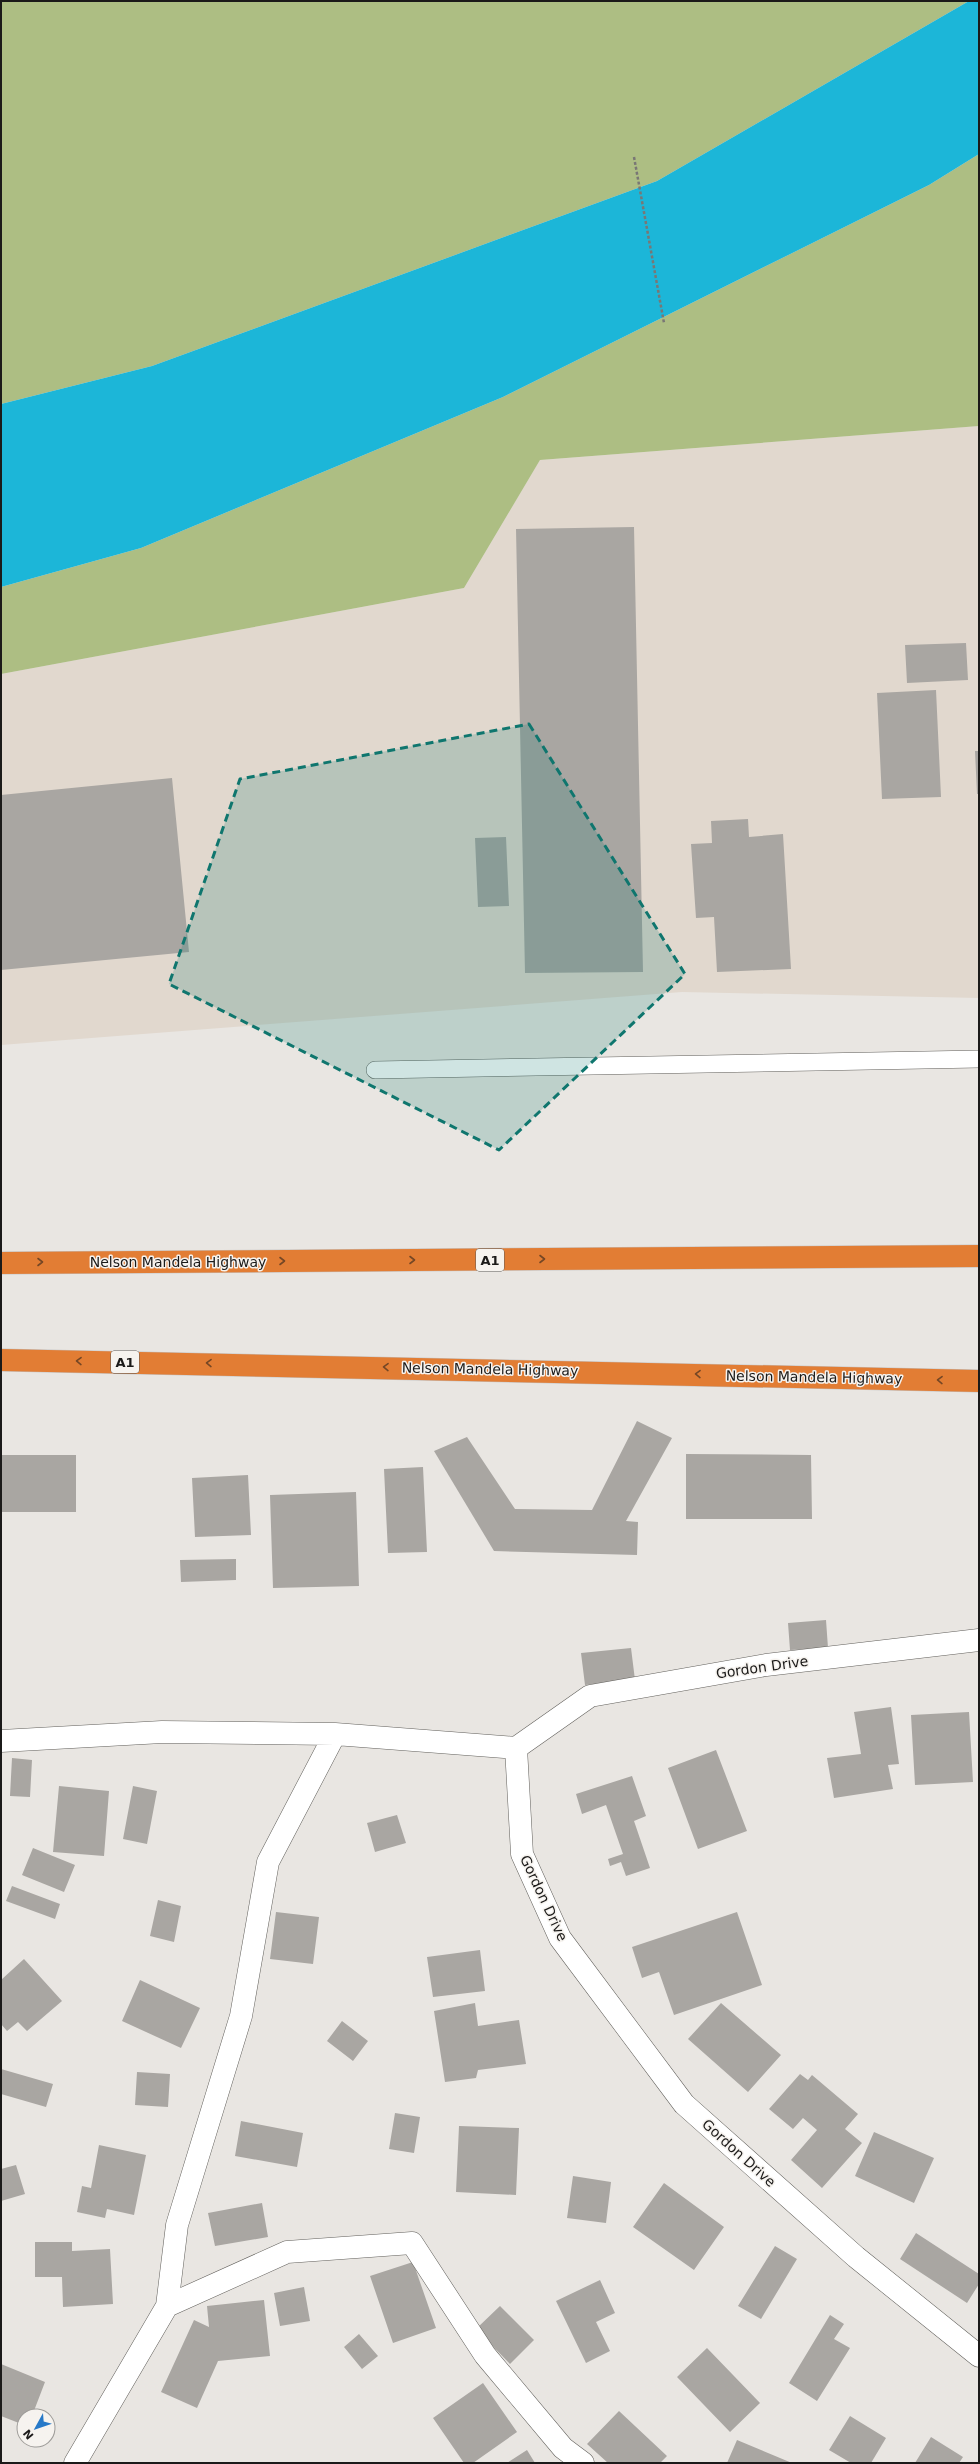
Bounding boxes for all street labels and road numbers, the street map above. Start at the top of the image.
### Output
road number: A1 [476,1249,504,1271]
street label: Nelson Mandela Highway [90,1254,266,1270]
road number: A1 [111,1351,139,1373]
street label: Nelson Mandela Highway [402,1359,578,1379]
street label: Nelson Mandela Highway [726,1367,902,1387]
street label: Gordon Drive [715,1653,809,1681]
street label: Gordon Drive [517,1852,571,1944]
street label: Gordon Drive [699,2116,779,2190]

